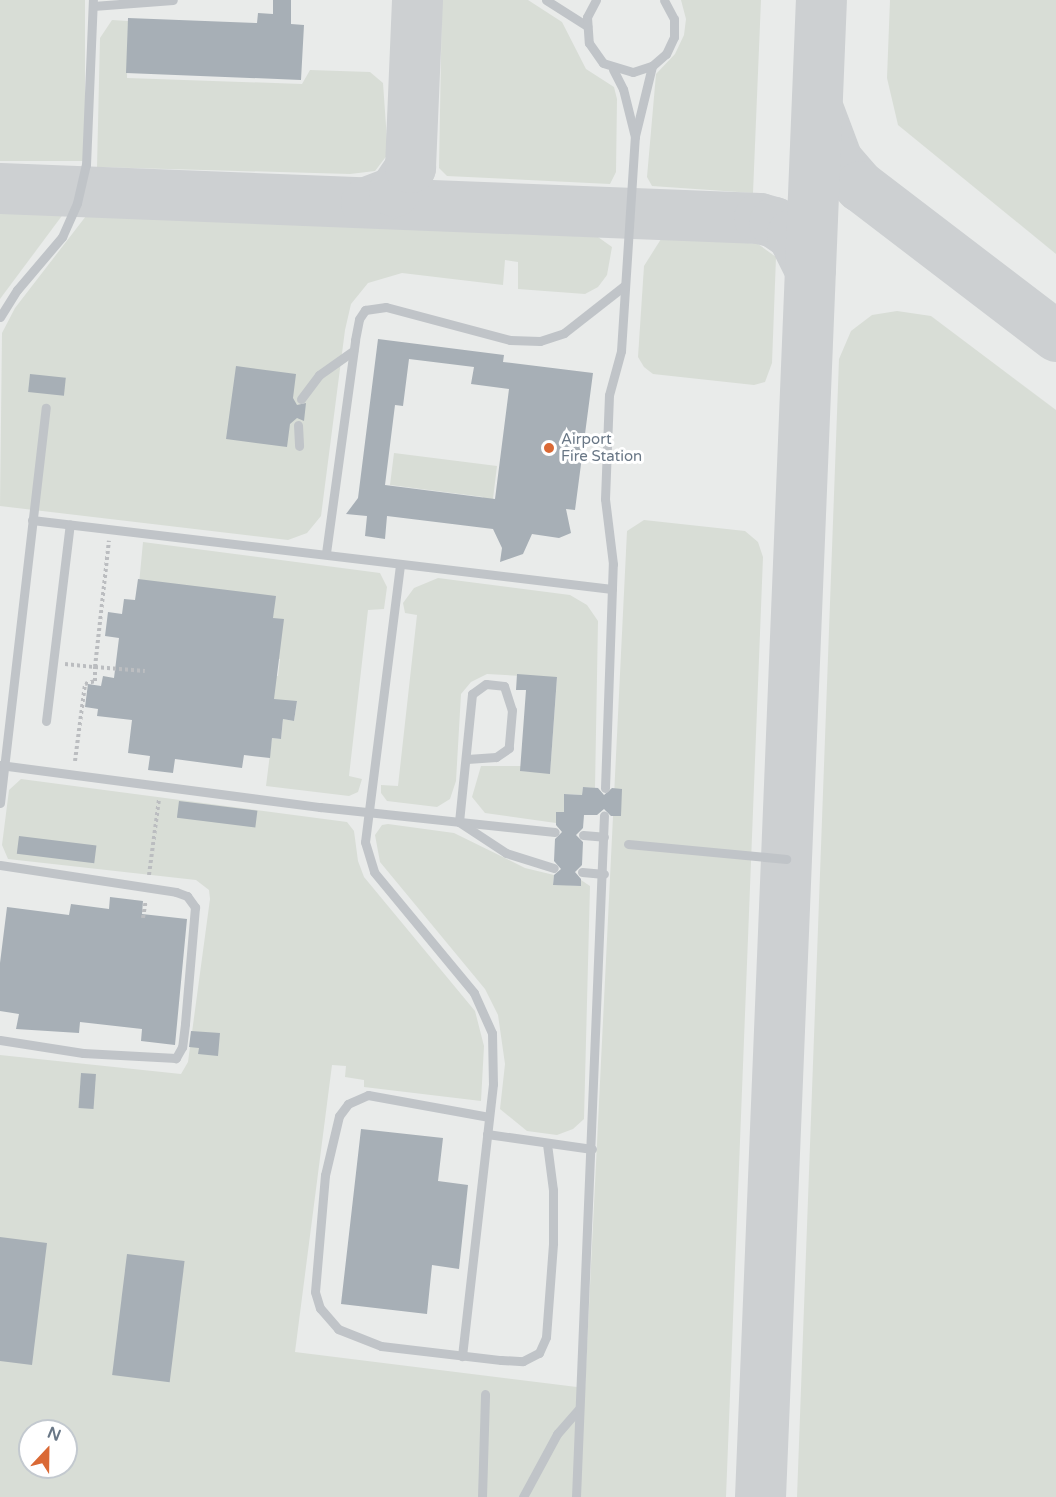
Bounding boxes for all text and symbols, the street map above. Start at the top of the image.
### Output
place label: Airport Fire Station [561,430,642,465]
marker: Airport Fire Station [542,441,556,455]
north arrow [18,1419,78,1479]
text: N [44,1422,64,1446]

